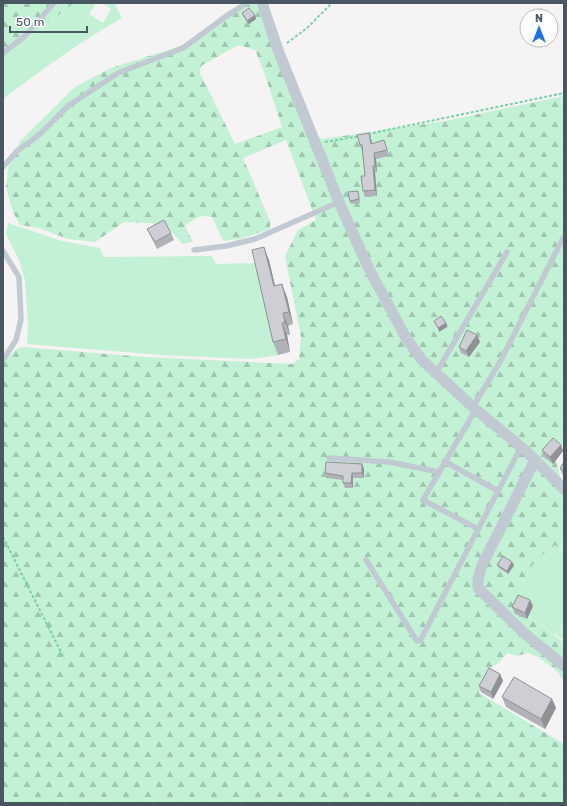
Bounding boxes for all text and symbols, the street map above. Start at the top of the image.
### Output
scale bar [10,8,87,34]
north arrow [519,8,559,48]
text: N [535,12,543,25]
text: 50 m [16,15,44,29]

